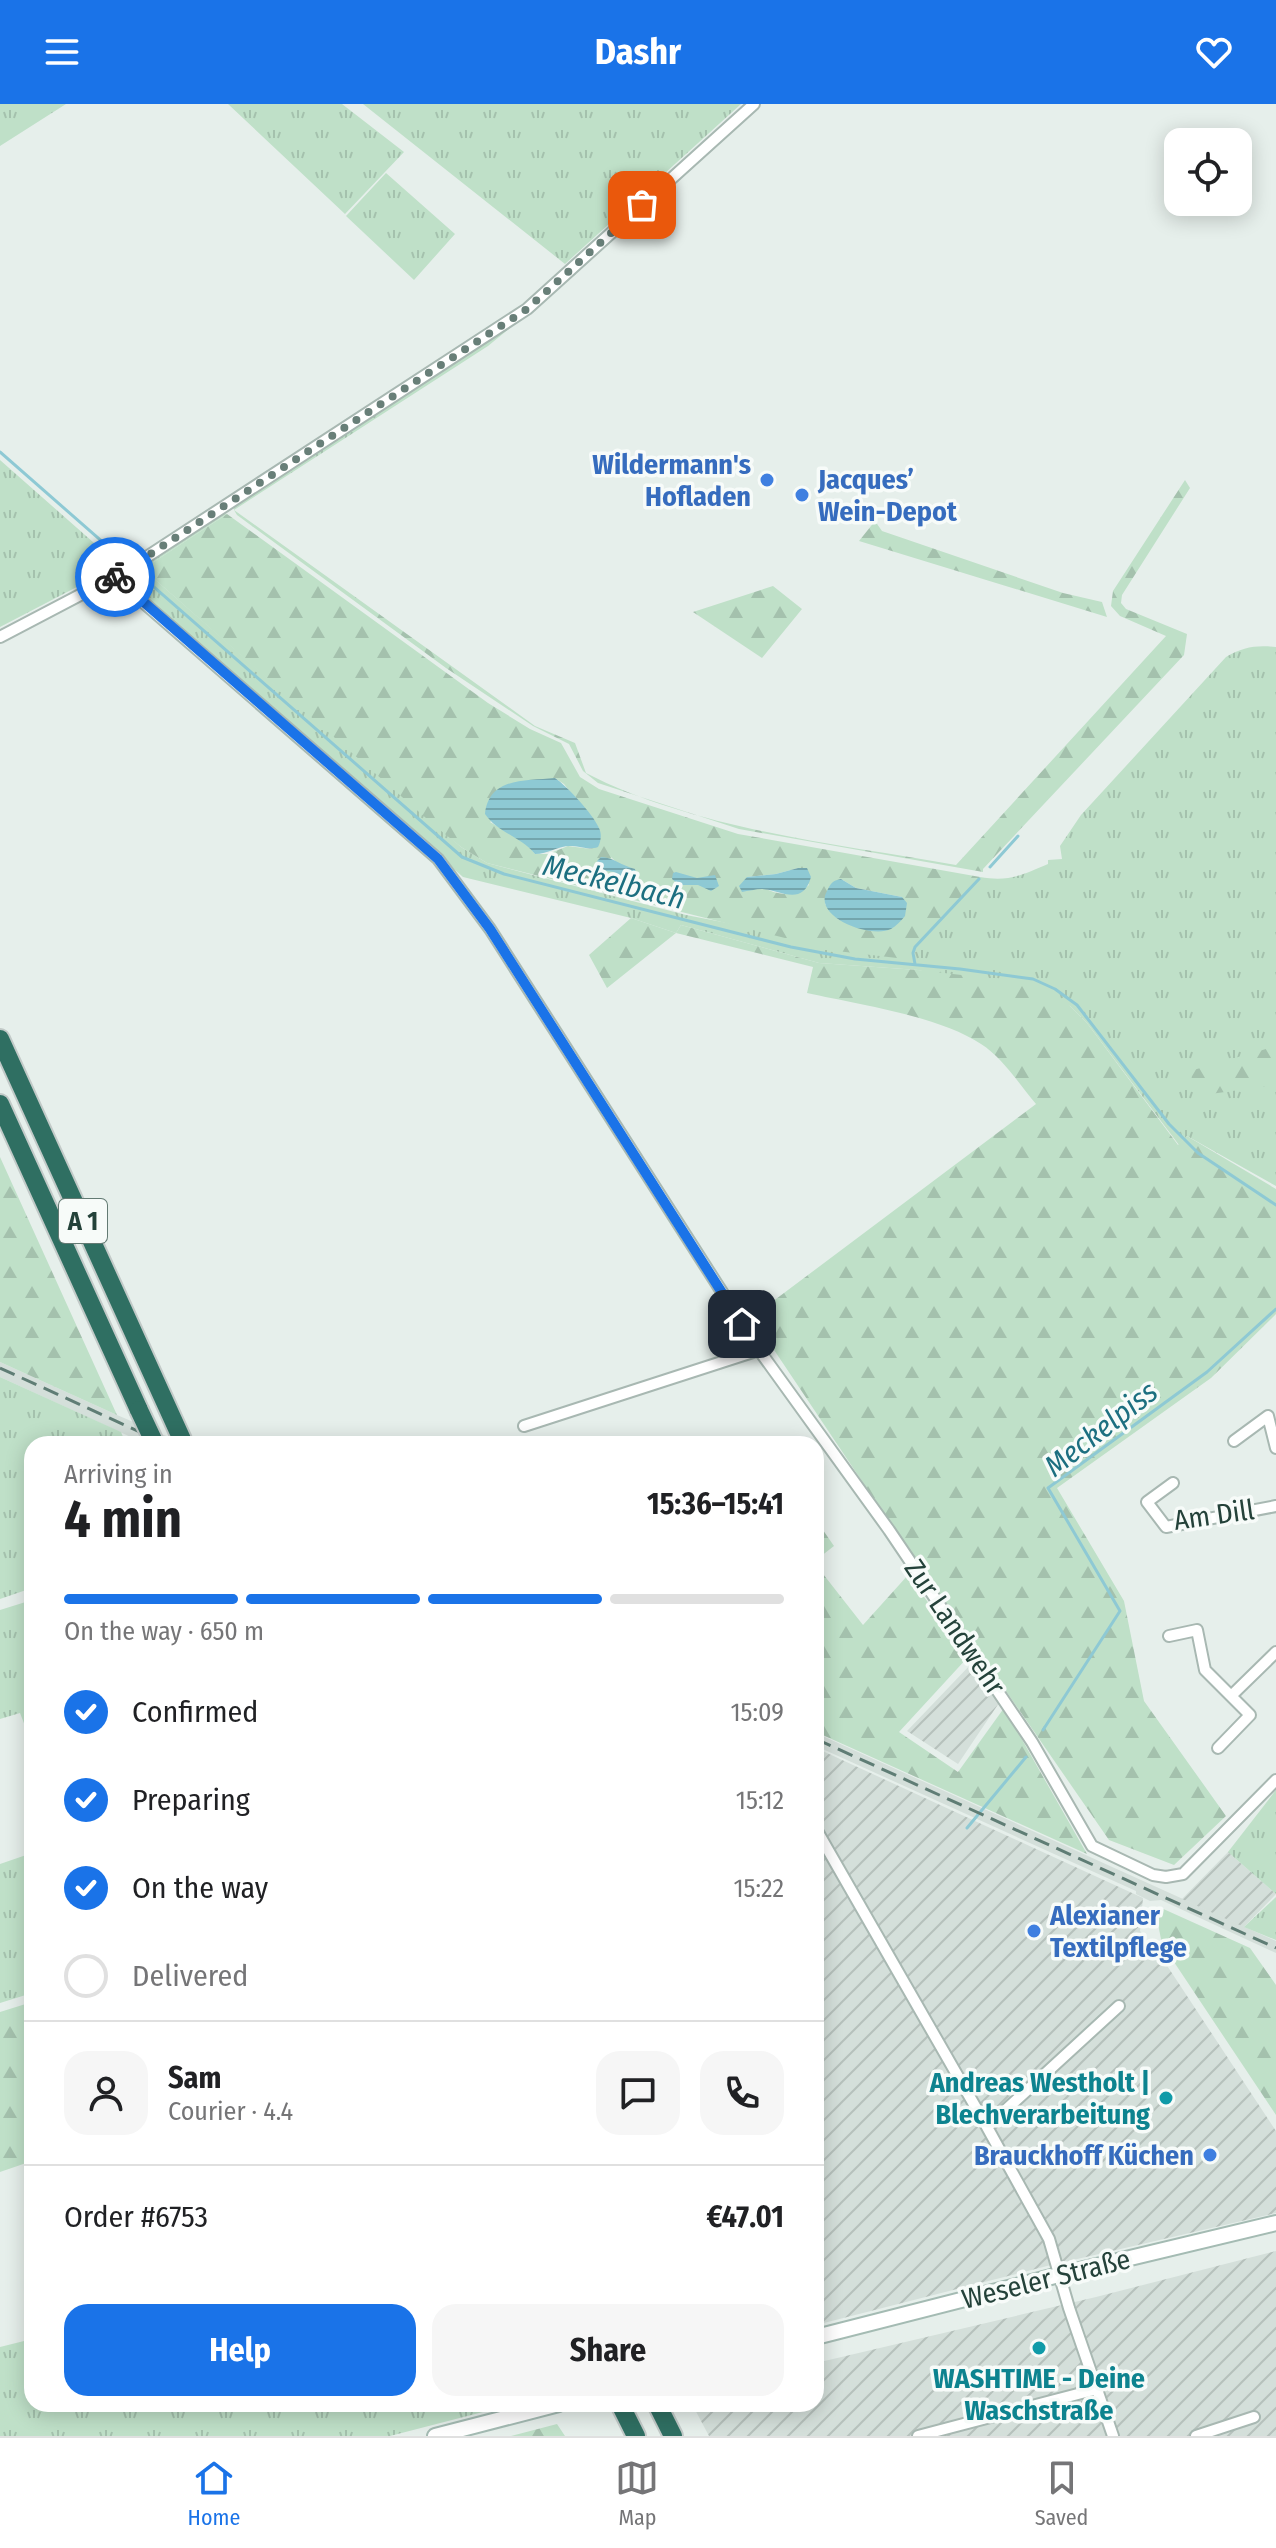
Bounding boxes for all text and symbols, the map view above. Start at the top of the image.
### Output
icon: menu [40,30,84,74]
text: Dashr [595,30,681,74]
icon: heart [1192,30,1236,74]
map controls [1164,128,1252,216]
button: locate [1164,128,1252,216]
pin [608,171,676,239]
icon: bag [620,183,664,227]
place label: Wildermann's Hofladen [592,448,751,513]
place label: Jacques’ Wein-Depot [817,463,958,528]
marker: Wildermann's Hofladen [758,471,776,489]
marker: Jacques’ Wein-Depot [793,486,811,504]
courier [75,537,155,617]
icon: bike [93,555,137,599]
water label: Meckelbach [539,847,689,917]
road number: A 1 [59,1199,107,1243]
pin [708,1290,776,1358]
icon: home [720,1302,764,1346]
water label: Meckelpiss [1037,1374,1165,1484]
text: Arriving in [64,1459,173,1490]
text: 15:36–15:41 [647,1486,784,1522]
text: 4 min [64,1488,182,1551]
street label: Am Dill [1172,1493,1256,1537]
street label: Zur Landwehr [898,1553,1012,1701]
text: On the way · 650 m [64,1616,264,1647]
icon: check [64,1690,108,1734]
text: Confirmed [132,1694,258,1730]
text: 15:09 [730,1697,784,1728]
icon: check [64,1778,108,1822]
text: Preparing [132,1782,250,1818]
text: 15:12 [736,1785,784,1816]
icon: check [64,1866,108,1910]
text: On the way [132,1870,268,1906]
text: 15:22 [733,1873,784,1904]
place label: Alexianer Textilpflege [1049,1899,1187,1964]
marker: Alexianer Textilpflege [1025,1922,1043,1940]
text: Delivered [132,1958,248,1994]
button: person [64,2051,148,2135]
button: chat [596,2051,680,2135]
button: phone [700,2051,784,2135]
text: Sam [168,2060,221,2096]
place label: Andreas Westholt | Blechverarbeitung [929,2066,1150,2131]
marker: Andreas Westholt | Blechverarbeitung [1157,2089,1175,2107]
text: Courier · 4.4 [168,2096,293,2127]
place label: Brauckhoff Küchen [974,2139,1194,2172]
marker: Brauckhoff Küchen [1201,2146,1219,2164]
text: Order #6753 [64,2199,208,2235]
text: €47.01 [706,2199,784,2235]
street label: Weseler Straße [958,2242,1134,2316]
button: Help [64,2304,416,2396]
button: Share [432,2304,784,2396]
marker: WASHTIME - Deine Waschstraße [1030,2339,1048,2357]
place label: WASHTIME - Deine Waschstraße [933,2362,1145,2427]
tab: Home [188,2456,240,2531]
tab: Map [615,2456,659,2531]
tab: Saved [1035,2456,1088,2531]

